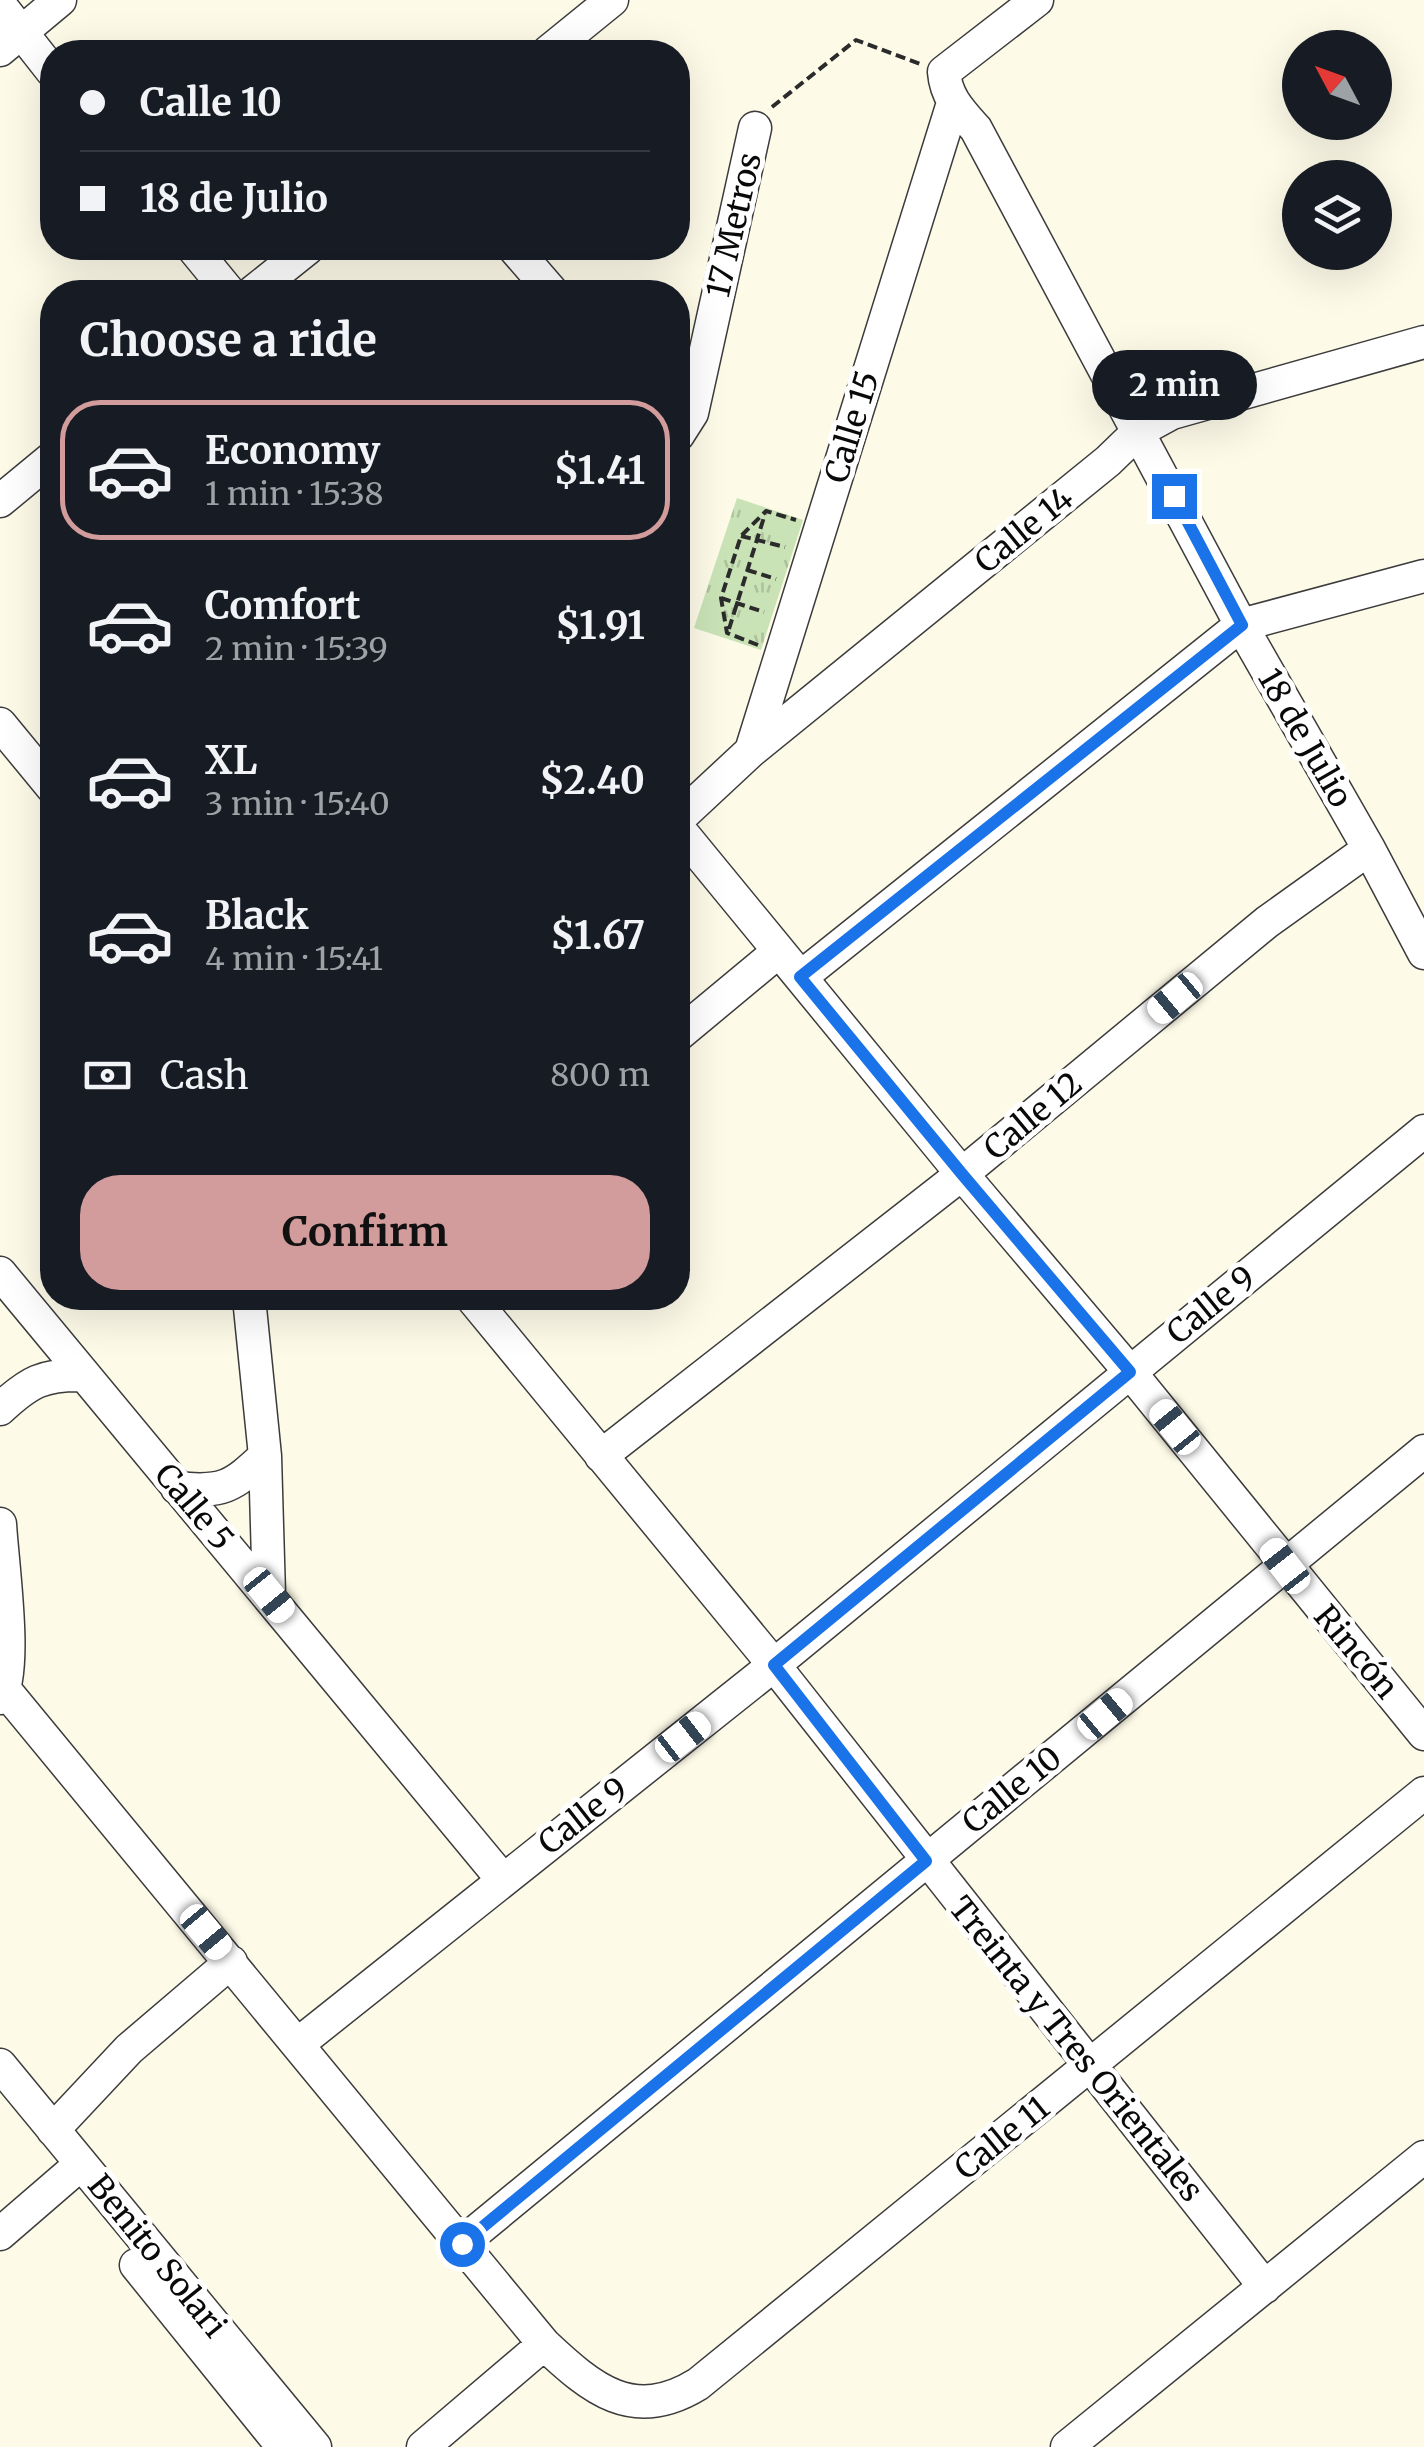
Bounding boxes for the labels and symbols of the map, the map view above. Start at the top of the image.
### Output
north arrow [1282,30,1392,140]
street label: 17 Metros [698,149,770,301]
callout: 2 min [1092,351,1256,421]
street label: Calle 15 [816,366,888,488]
route end [1152,474,1197,519]
street label: Calle 14 [967,478,1081,582]
street label: 18 de Julio [1249,662,1361,814]
car [1142,967,1208,1029]
street label: Calle 12 [976,1063,1090,1169]
street label: Calle 9 [1159,1257,1263,1353]
car [1144,1394,1206,1460]
street label: Calle 5 [146,1455,242,1559]
car [1255,1533,1315,1599]
car [238,1562,300,1628]
street label: Rincón [1305,1597,1407,1707]
car [1072,1683,1138,1745]
car [650,1707,716,1767]
street label: Calle 10 [954,1738,1070,1842]
street label: Calle 9 [531,1769,635,1863]
street label: Treinta y Tres Orientales [941,1888,1211,2210]
car [175,1899,237,1965]
street label: Calle 11 [946,2088,1058,2188]
street label: Benito Solari [79,2167,235,2345]
route start [440,2222,485,2267]

